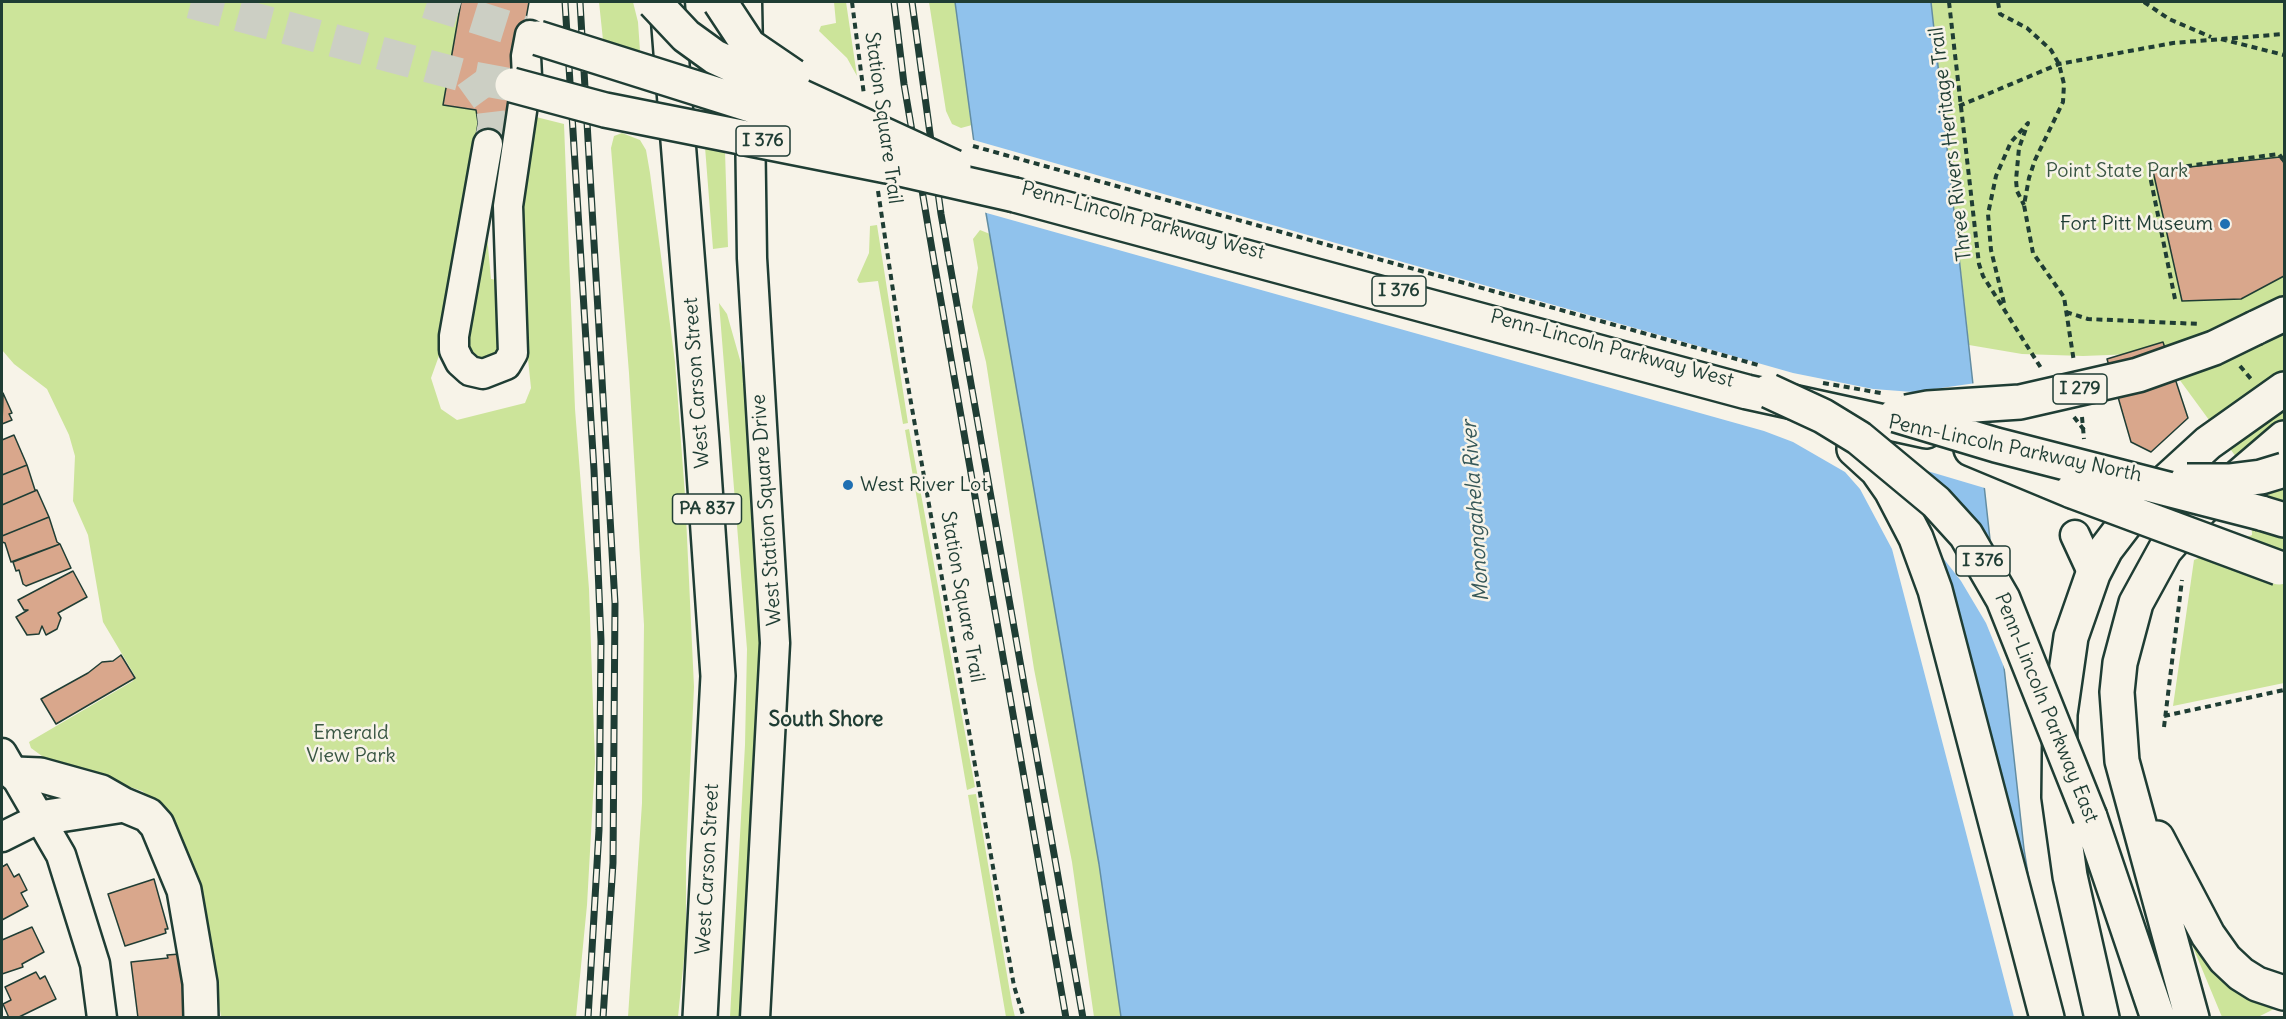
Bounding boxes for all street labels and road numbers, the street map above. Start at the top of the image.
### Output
street label: Three Rivers Heritage Trail [1925,26,1977,262]
street label: Station Square Trail [859,30,907,206]
road number: I 376 [736,126,790,156]
street label: Penn-Lincoln Parkway West [1019,177,1267,265]
road number: I 376 [1372,276,1426,306]
street label: West Carson Street [679,297,715,469]
street label: Penn-Lincoln Parkway West [1488,305,1736,393]
road number: I 279 [2053,374,2107,404]
street label: West Station Square Drive [747,393,787,627]
street label: Penn-Lincoln Parkway North [1886,410,2144,488]
road number: PA 837 [672,494,742,524]
street label: Station Square Trail [935,510,989,684]
road number: I 376 [1956,546,2010,576]
street label: Penn-Lincoln Parkway East [1989,590,2103,826]
street label: West Carson Street [692,783,724,955]

